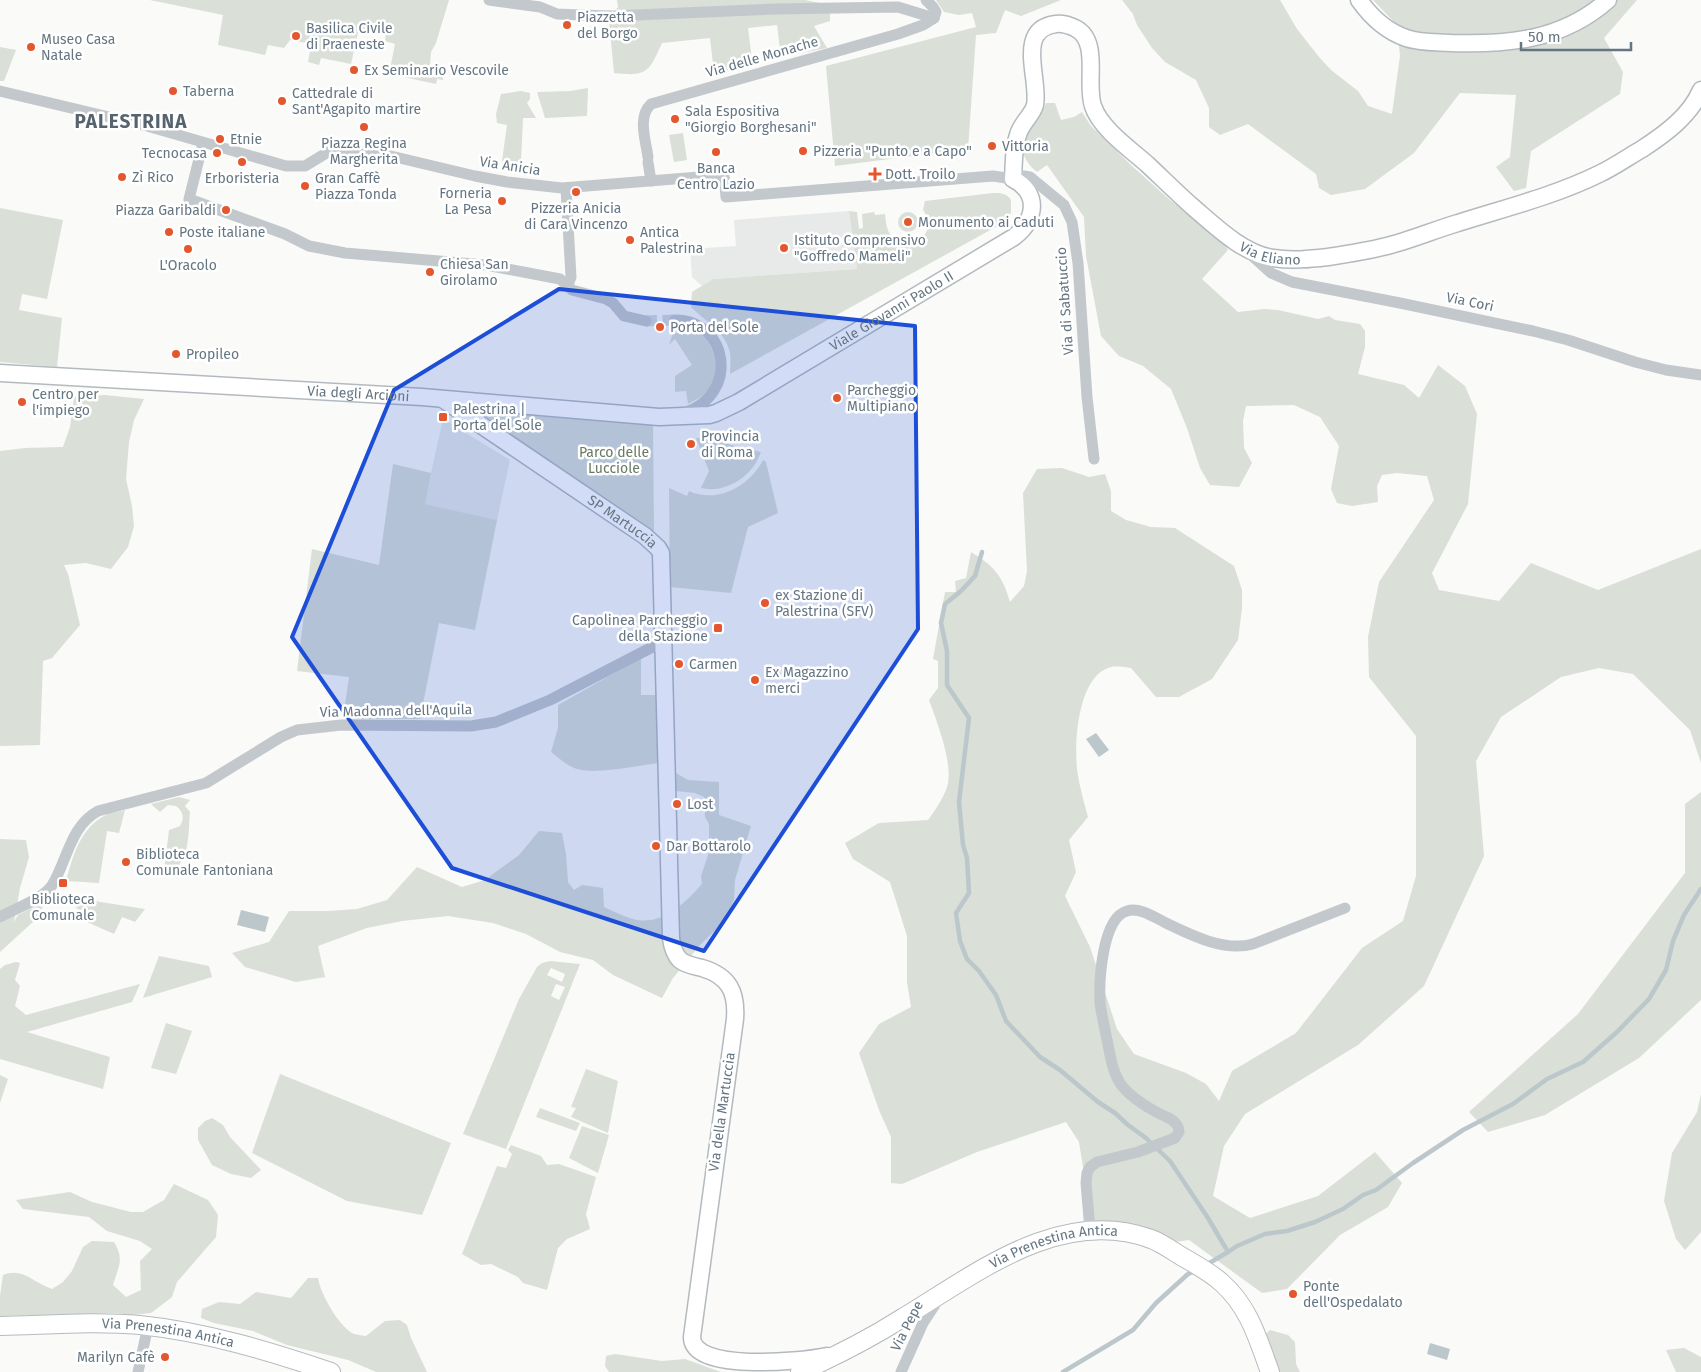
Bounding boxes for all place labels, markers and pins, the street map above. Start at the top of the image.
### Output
place label: Piazzetta del Borgo [577,9,638,42]
marker: Piazzetta del Borgo [561,19,573,31]
place label: Basilica Civile di Praeneste [306,20,393,53]
marker: Basilica Civile di Praeneste [290,30,302,42]
place label: Museo Casa Natale [41,31,115,64]
marker: Museo Casa Natale [25,41,37,53]
place label: Ex Seminario Vescovile [364,62,509,79]
marker: Ex Seminario Vescovile [348,64,360,76]
place label: Taberna [183,83,234,100]
marker: Taberna [167,85,179,97]
place label: Cattedrale di Sant'Agapito martire [292,85,421,118]
marker: Cattedrale di Sant'Agapito martire [276,95,288,107]
place label: Sala Espositiva "Giorgio Borghesani" [685,103,817,136]
marker: Sala Espositiva "Giorgio Borghesani" [669,113,681,125]
marker: Piazza Regina Margherita [358,121,370,133]
place label: Etnie [230,131,262,148]
marker: Etnie [214,133,226,145]
place label: Piazza Regina Margherita [321,135,407,168]
place label: Vittoria [1002,138,1049,155]
marker: Vittoria [986,140,998,152]
place label: Pizzeria "Punto e a Capo" [813,143,972,160]
place label: Tecnocasa [142,145,207,162]
marker: Pizzeria "Punto e a Capo" [797,145,809,157]
marker: Banca Centro Lazio [710,146,722,158]
marker: Tecnocasa [211,147,223,159]
marker: Erboristeria [236,156,248,168]
place label: Banca Centro Lazio [677,160,755,193]
place label: Dott. Troilo [885,166,956,183]
marker: Dott. Troilo [869,168,881,180]
place label: Zì Rico [132,169,174,186]
place label: Erboristeria [205,170,279,187]
place label: Gran Caffè Piazza Tonda [315,170,397,203]
marker: Zì Rico [116,171,128,183]
marker: Gran Caffè Piazza Tonda [299,180,311,192]
place label: Forneria La Pesa [439,185,492,218]
marker: Pizzeria Anicia di Cara Vincenzo [570,186,582,198]
marker: Forneria La Pesa [496,195,508,207]
place label: Pizzeria Anicia di Cara Vincenzo [524,200,628,233]
place label: Piazza Garibaldi [115,202,216,219]
marker: Piazza Garibaldi [220,204,232,216]
place label: Monumento ai Caduti [918,214,1054,231]
marker: Monumento ai Caduti [902,216,914,228]
place label: Poste italiane [179,224,266,241]
place label: Antica Palestrina [640,224,703,257]
marker: Poste italiane [163,226,175,238]
place label: Istituto Comprensivo "Goffredo Mameli" [794,232,926,265]
marker: Antica Palestrina [624,234,636,246]
marker: Istituto Comprensivo "Goffredo Mameli" [778,242,790,254]
marker: L'Oracolo [182,243,194,255]
place label: Chiesa San Girolamo [440,256,509,289]
place label: L'Oracolo [159,257,217,274]
marker: Chiesa San Girolamo [424,266,436,278]
place label: Porta del Sole [670,319,759,336]
marker: Porta del Sole [654,321,666,333]
place label: Propileo [186,346,239,363]
marker: Propileo [170,348,182,360]
place label: Parcheggio Multipiano [847,382,916,415]
place label: Centro per l'impiego [32,386,99,419]
marker: Parcheggio Multipiano [831,392,843,404]
marker: Centro per l'impiego [16,396,28,408]
place label: Palestrina | Porta del Sole [453,401,542,434]
marker: Palestrina | Porta del Sole [437,411,449,423]
place label: Provincia di Roma [701,428,759,461]
marker: Provincia di Roma [685,438,697,450]
place label: ex Stazione di Palestrina (SFV) [775,587,873,620]
marker: ex Stazione di Palestrina (SFV) [759,597,771,609]
place label: Capolinea Parcheggio della Stazione [572,612,708,645]
marker: Capolinea Parcheggio della Stazione [712,622,724,634]
place label: Carmen [689,656,738,673]
marker: Carmen [673,658,685,670]
place label: Ex Magazzino merci [765,664,849,697]
marker: Ex Magazzino merci [749,674,761,686]
place label: Lost [687,796,714,813]
marker: Lost [671,798,683,810]
place label: Dar Bottarolo [666,838,751,855]
marker: Dar Bottarolo [650,840,662,852]
place label: Biblioteca Comunale Fantoniana [136,846,273,879]
marker: Biblioteca Comunale Fantoniana [120,856,132,868]
marker: Biblioteca Comunale [57,877,69,889]
place label: Biblioteca Comunale [31,891,95,924]
place label: Ponte dell'Ospedalato [1303,1278,1403,1311]
marker: Ponte dell'Ospedalato [1287,1288,1299,1300]
place label: Marilyn Cafè [77,1349,155,1366]
marker: Marilyn Cafè [159,1351,171,1363]

